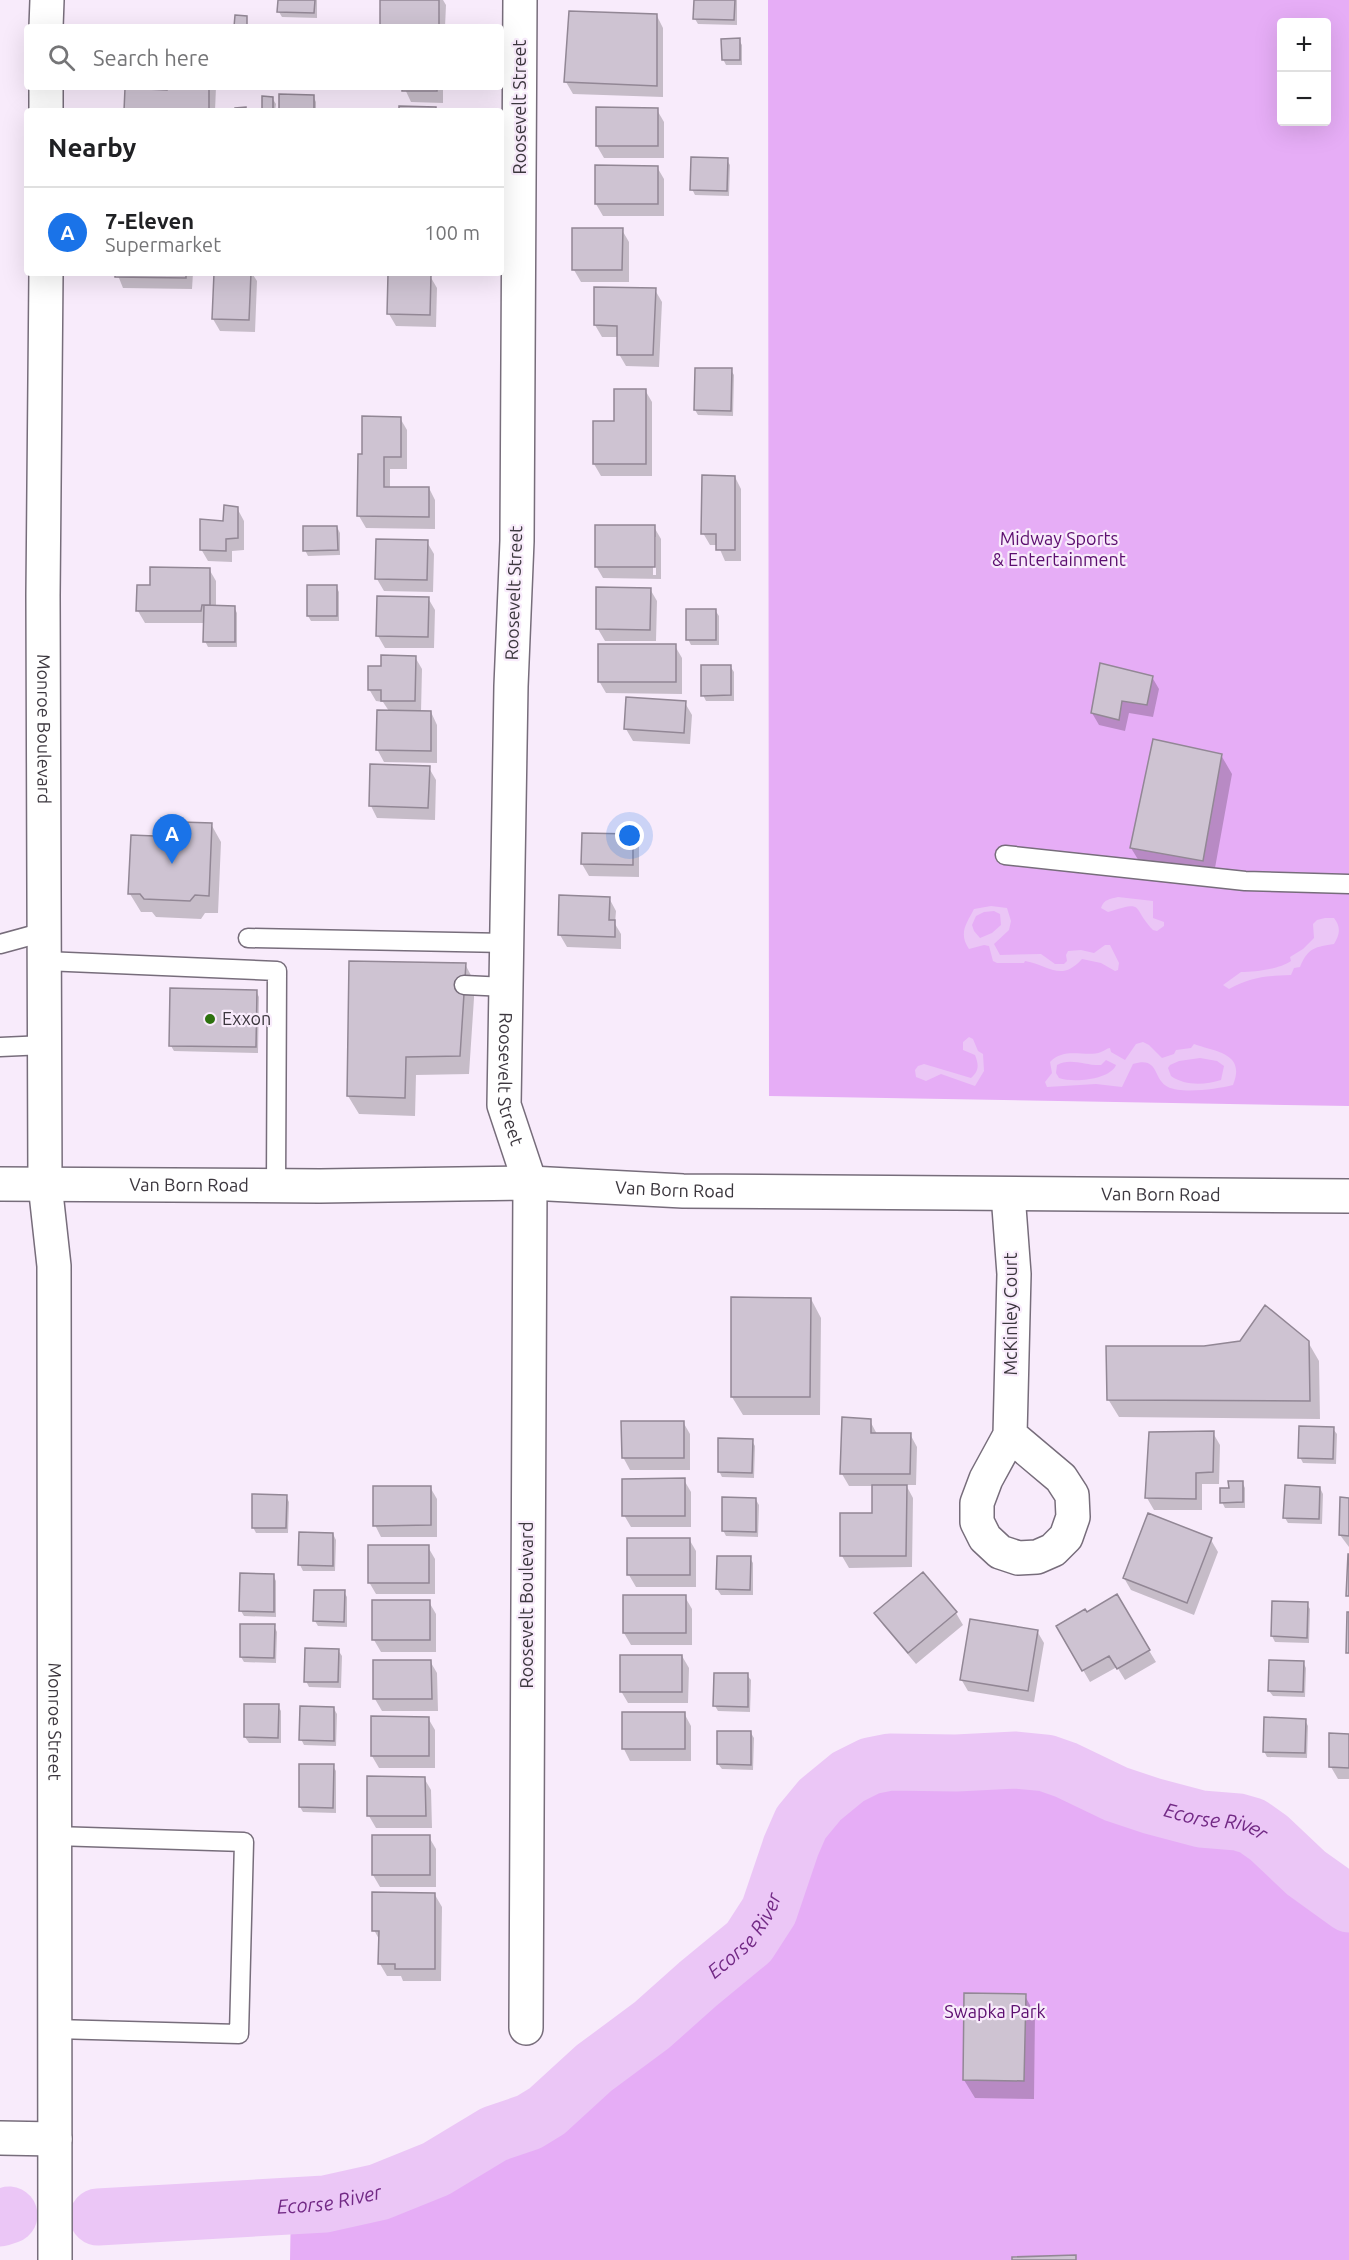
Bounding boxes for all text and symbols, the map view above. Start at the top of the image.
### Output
map controls [1277,18,1331,126]
button: + [1277,18,1331,72]
search box [24,24,504,90]
street label: Roosevelt Street [509,40,529,174]
icon: search [45,41,78,74]
text: Search here [93,45,209,70]
button: − [1277,72,1331,126]
text: Nearby [48,133,136,162]
text: 7-Eleven [105,208,194,233]
text: A [60,221,75,244]
text: 100 m [424,221,480,244]
text: Supermarket [105,233,221,256]
street label: Roosevelt Street [501,525,525,661]
park label: Midway Sports & Entertainment [992,528,1126,569]
street label: Monroe Boulevard [34,654,55,804]
pin: A [152,814,192,864]
your location [615,821,644,850]
place label: Exxon [222,1008,271,1028]
marker: Exxon [203,1012,217,1026]
street label: Roosevelt Street [495,1012,528,1148]
street label: Van Born Road [129,1174,249,1195]
street label: Van Born Road [615,1176,735,1200]
street label: Van Born Road [1101,1183,1221,1204]
street label: McKinley Court [1000,1252,1020,1376]
street label: Roosevelt Boulevard [516,1522,536,1688]
street label: Monroe Street [45,1662,66,1781]
water label: Ecorse River [1162,1798,1274,1845]
water label: Ecorse River [702,1888,786,1983]
park label: Swapka Park [944,2001,1046,2021]
water label: Ecorse River [276,2180,385,2218]

